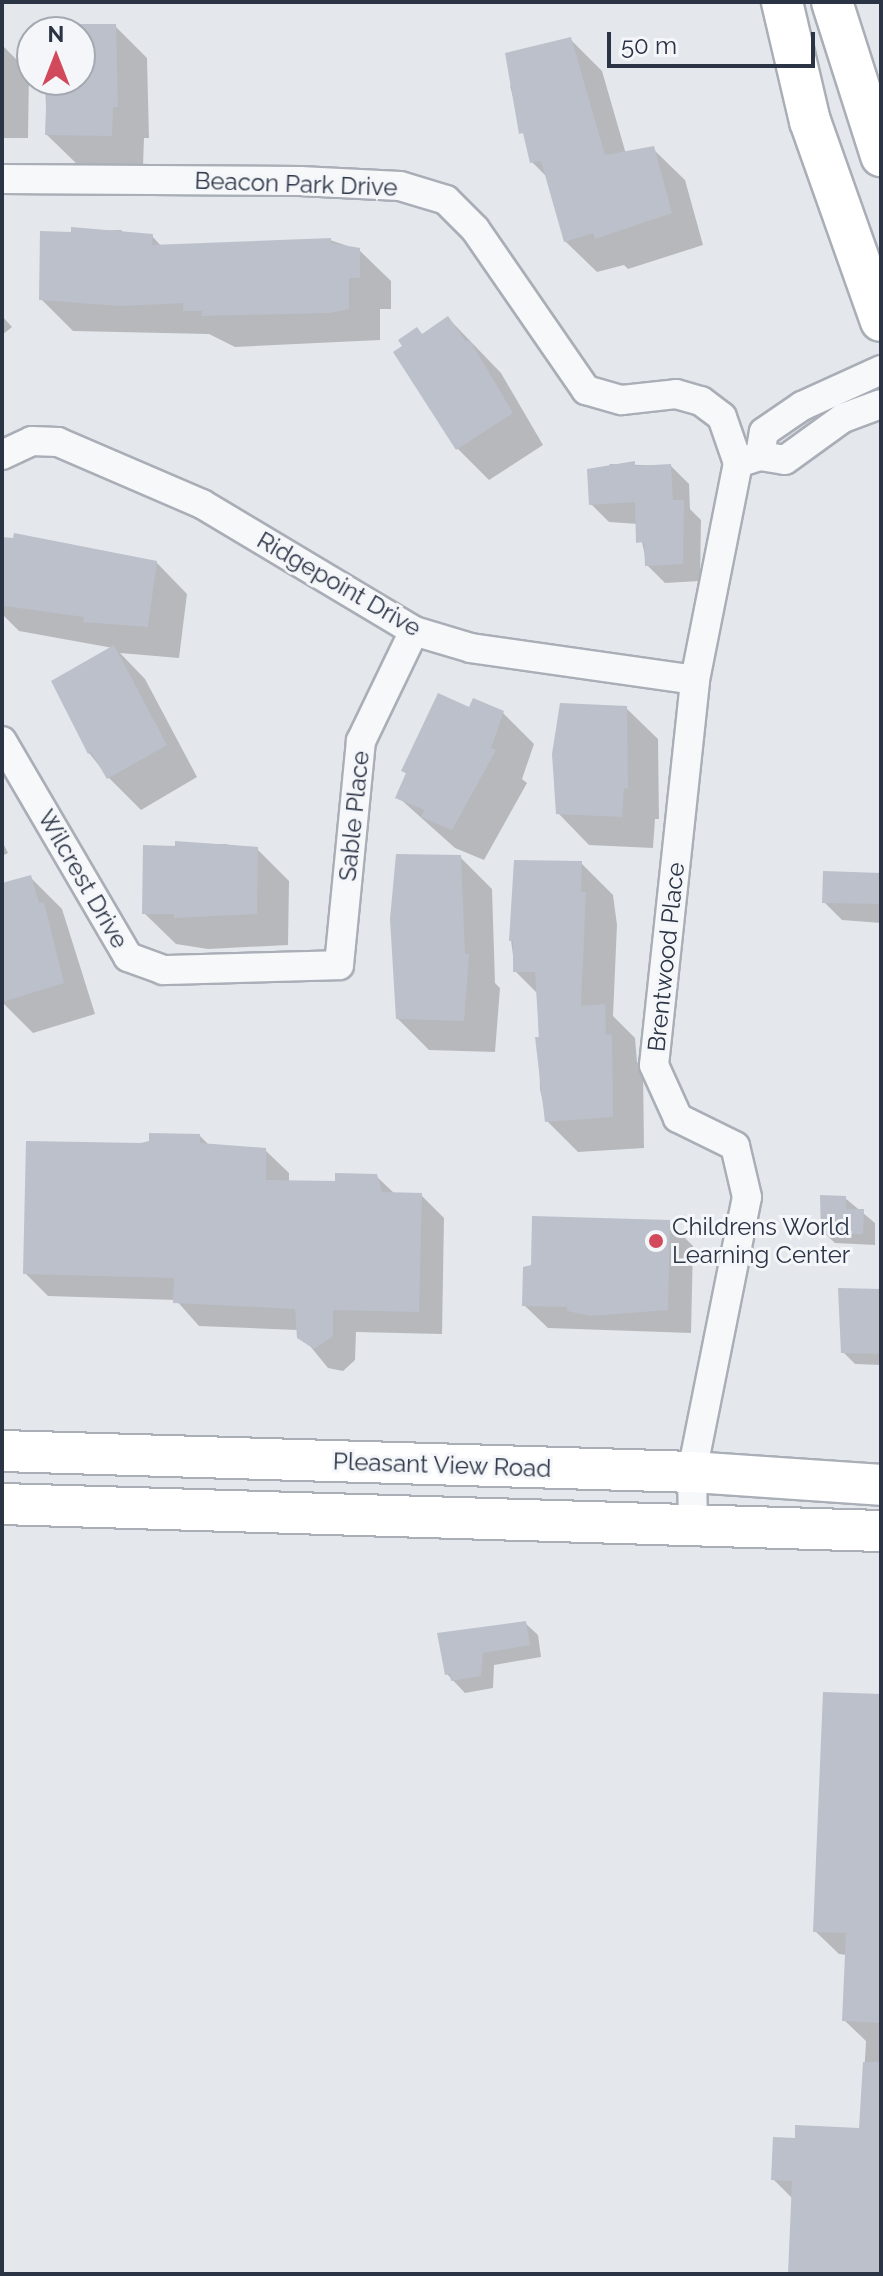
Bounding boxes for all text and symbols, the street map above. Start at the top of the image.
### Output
north arrow [16,16,96,96]
scale bar [611,16,819,66]
text: N [48,21,64,47]
text: 50 m [621,31,677,60]
street label: Beacon Park Drive [194,166,398,202]
street label: Ridgepoint Drive [252,525,426,643]
street label: Sable Place [333,749,375,883]
street label: Wilcrest Drive [32,805,134,953]
street label: Brentwood Place [642,861,690,1053]
place label: Childrens World Learning Center [672,1213,851,1269]
marker: Childrens World Learning Center [647,1232,665,1250]
street label: Pleasant View Road [332,1447,552,1483]

